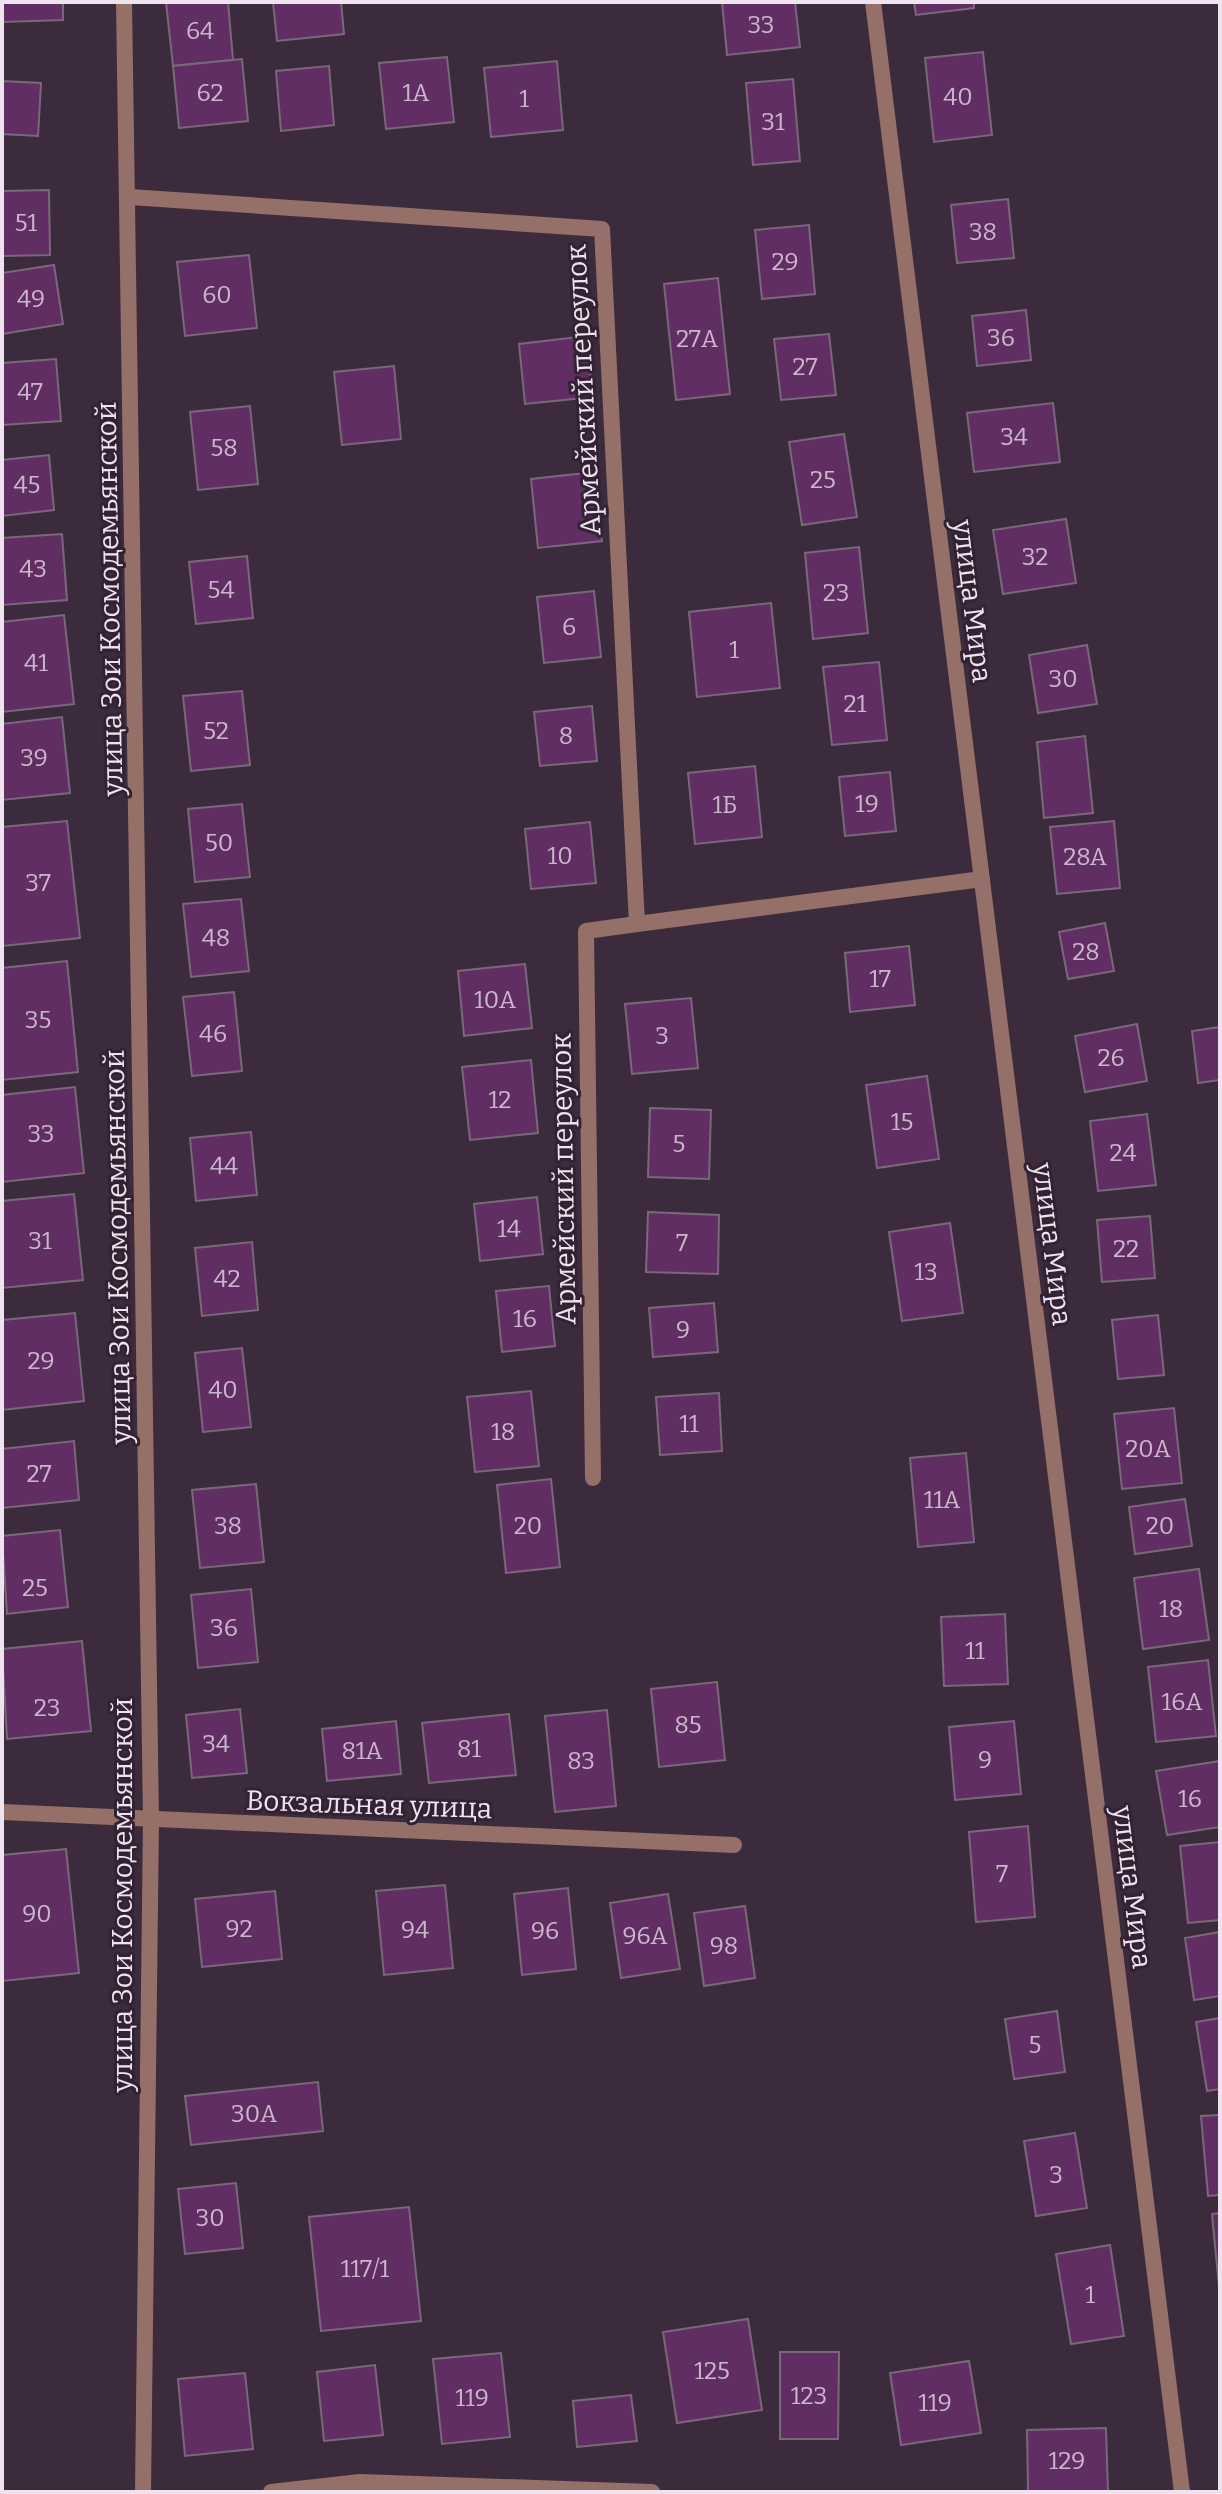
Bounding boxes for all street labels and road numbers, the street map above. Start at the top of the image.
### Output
street label: Армейский переулок [559,243,608,536]
street label: улица Зои Космодемьянской [90,401,129,798]
street label: улица Мира [946,517,999,684]
street label: Армейский переулок [544,1032,583,1325]
street label: улица Зои Космодемьянской [98,1049,137,1446]
street label: улица Мира [1026,1160,1079,1327]
street label: улица Зои Космодемьянской [106,1698,139,2093]
street label: Вокзальная улица [245,1784,493,1825]
street label: улица Мира [1106,1803,1159,1970]

